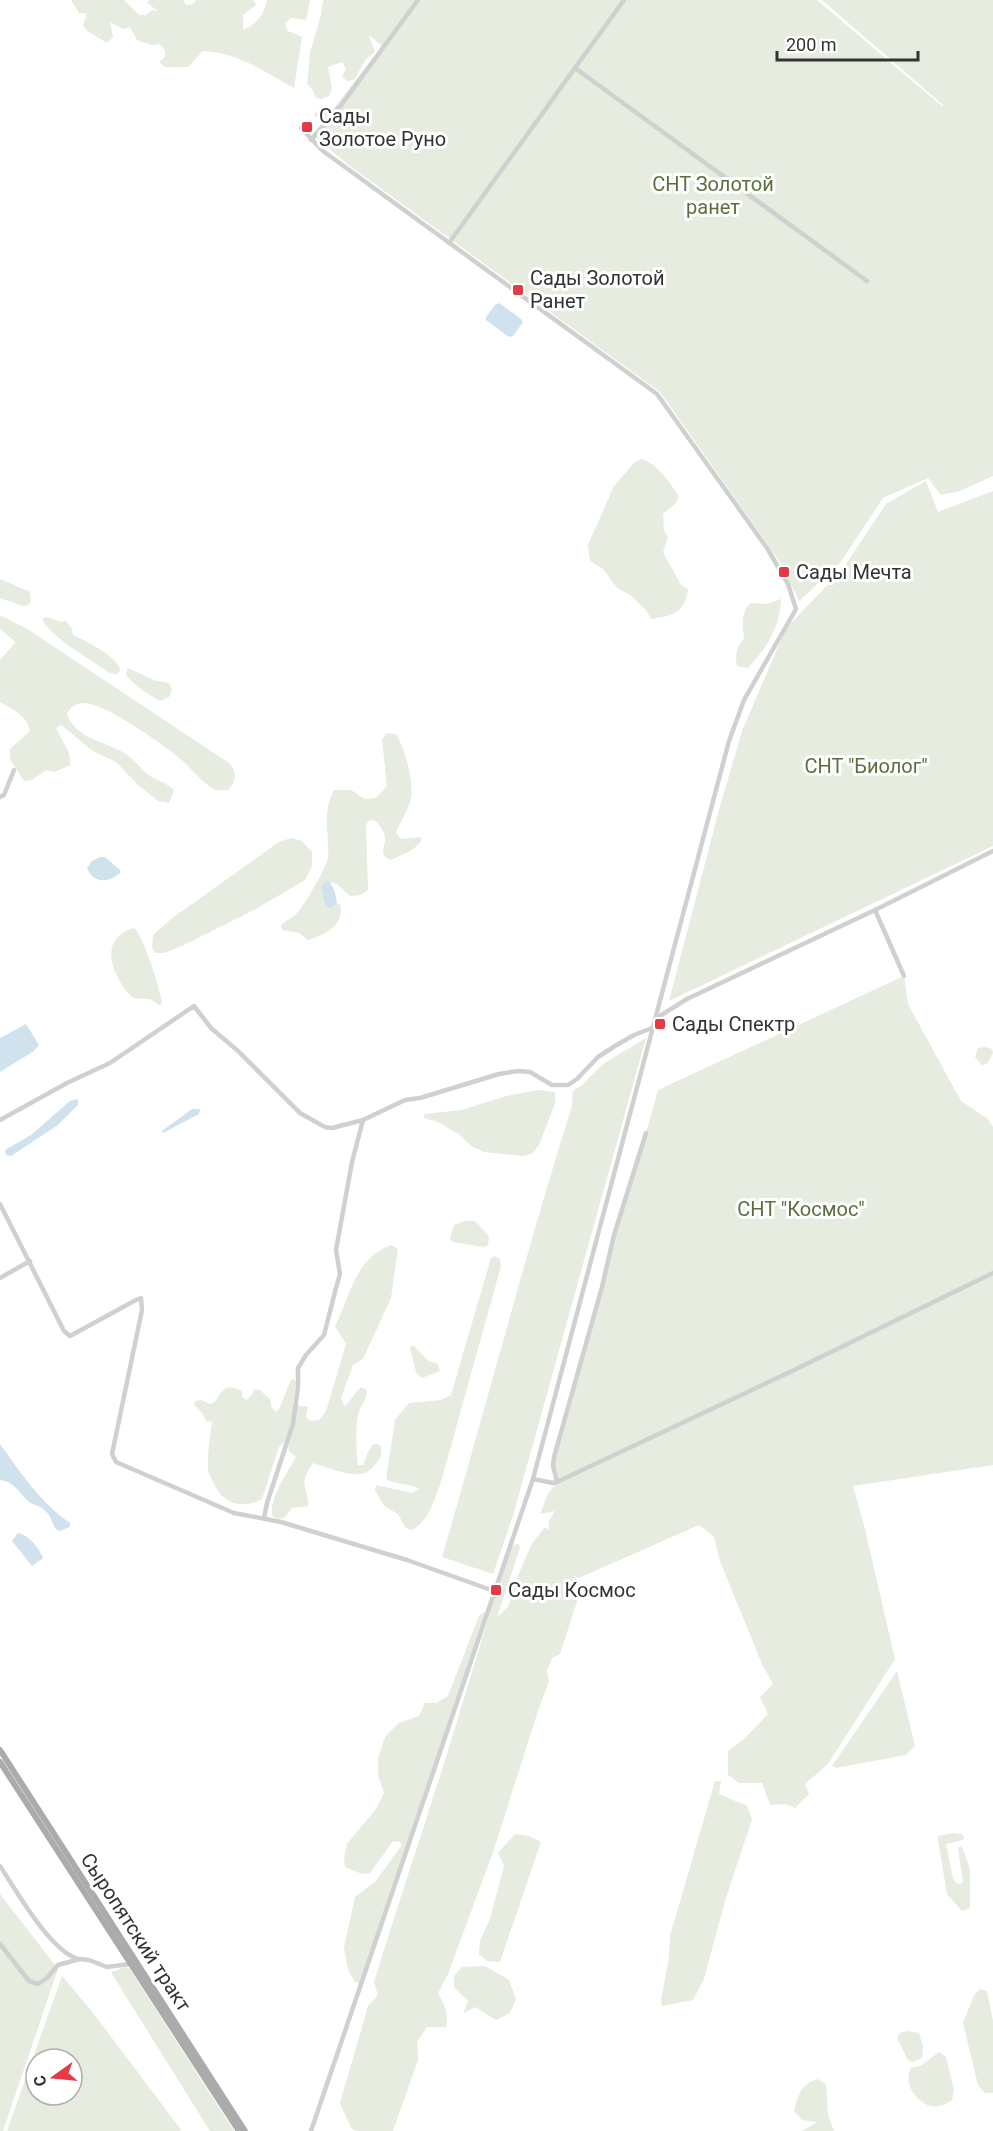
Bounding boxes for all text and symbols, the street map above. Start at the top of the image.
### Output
scale bar [777,24,918,62]
text: 200 m [786,34,837,55]
place label: Сады Золотое Руно [319,104,446,151]
marker: Сады Золотое Руно [300,120,314,134]
park label: СНТ Золотой ранет [652,172,774,219]
place label: Сады Золотой Ранет [530,266,665,313]
marker: Сады Золотой Ранет [511,283,525,297]
place label: Сады Мечта [796,560,912,584]
marker: Сады Мечта [777,565,791,579]
park label: СНТ "Биолог" [804,754,928,778]
place label: Сады Спектр [672,1012,795,1036]
marker: Сады Спектр [653,1017,667,1031]
park label: СНТ "Космос" [737,1197,865,1221]
place label: Сады Космос [508,1578,636,1602]
marker: Сады Космос [489,1583,503,1597]
street label: Сыропятский тракт [76,1848,196,2016]
north arrow [24,2047,84,2107]
text: С [29,2073,51,2088]

